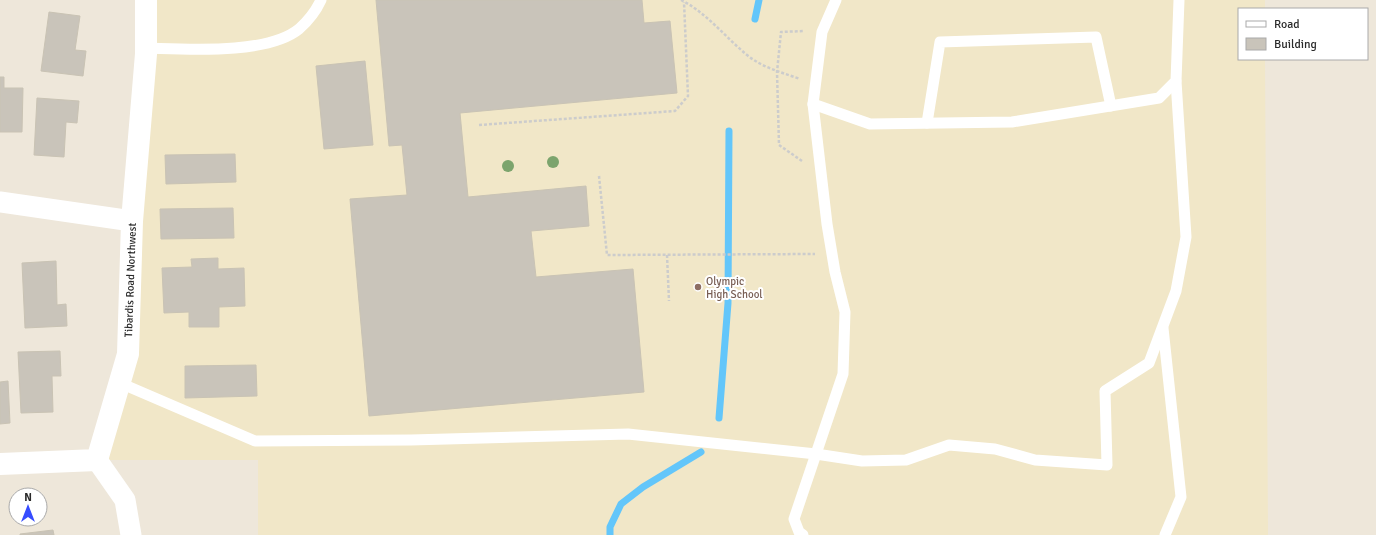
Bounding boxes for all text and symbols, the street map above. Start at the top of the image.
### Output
legend [1238,8,1368,60]
text: Road [1274,17,1300,32]
text: Building [1274,37,1317,52]
street label: Tibardis Road Northwest [122,222,139,338]
place label: Olympic High School [706,275,763,301]
marker: Olympic High School [693,282,703,292]
north arrow [8,487,48,527]
text: N [24,491,32,504]

